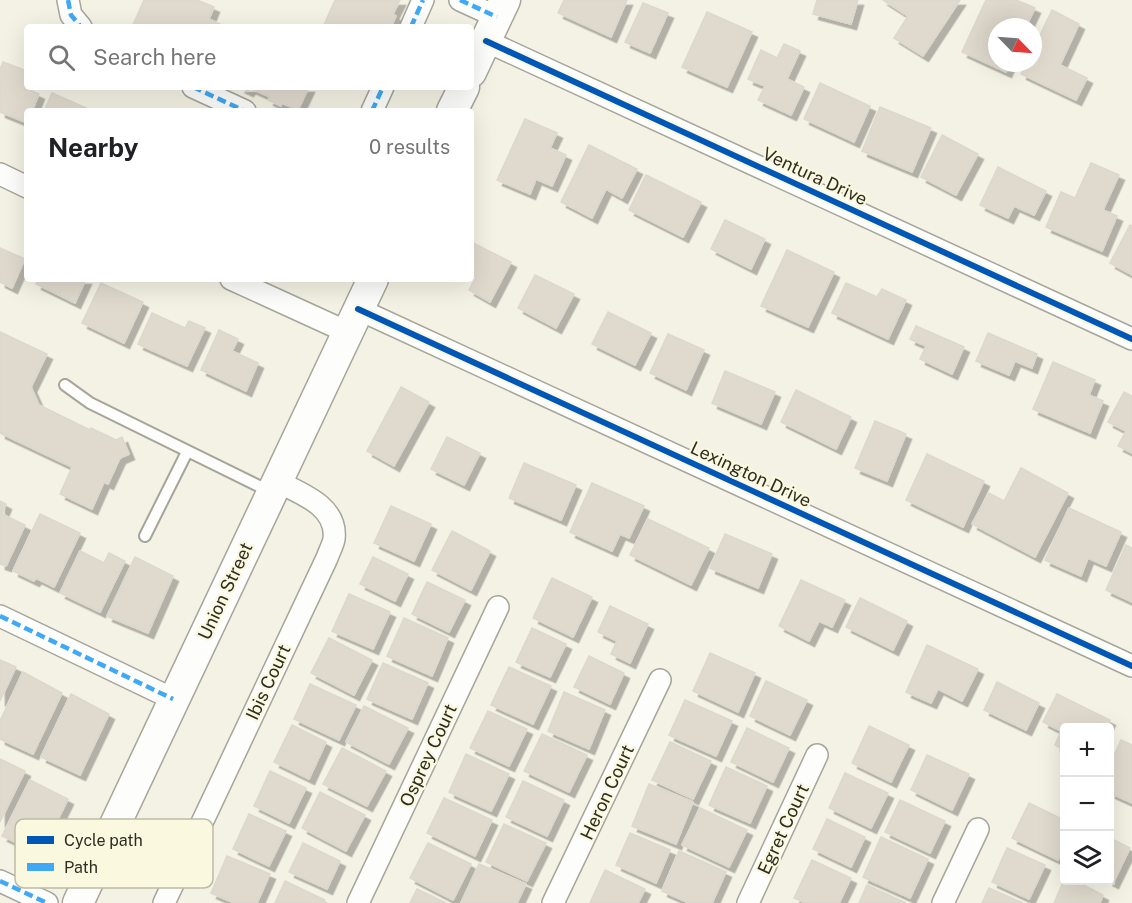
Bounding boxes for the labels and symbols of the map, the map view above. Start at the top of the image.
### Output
north arrow [988,18,1042,72]
street label: Ventura Drive [759,143,871,209]
street label: Lexington Drive [687,437,815,511]
street label: Union Street [193,539,257,643]
street label: Ibis Court [241,641,295,723]
street label: Osprey Court [395,700,461,810]
street label: Heron Court [576,741,638,843]
street label: Egret Court [753,781,813,877]
legend [15,819,213,888]
text: Cycle path [64,831,143,850]
text: Path [64,858,98,877]

